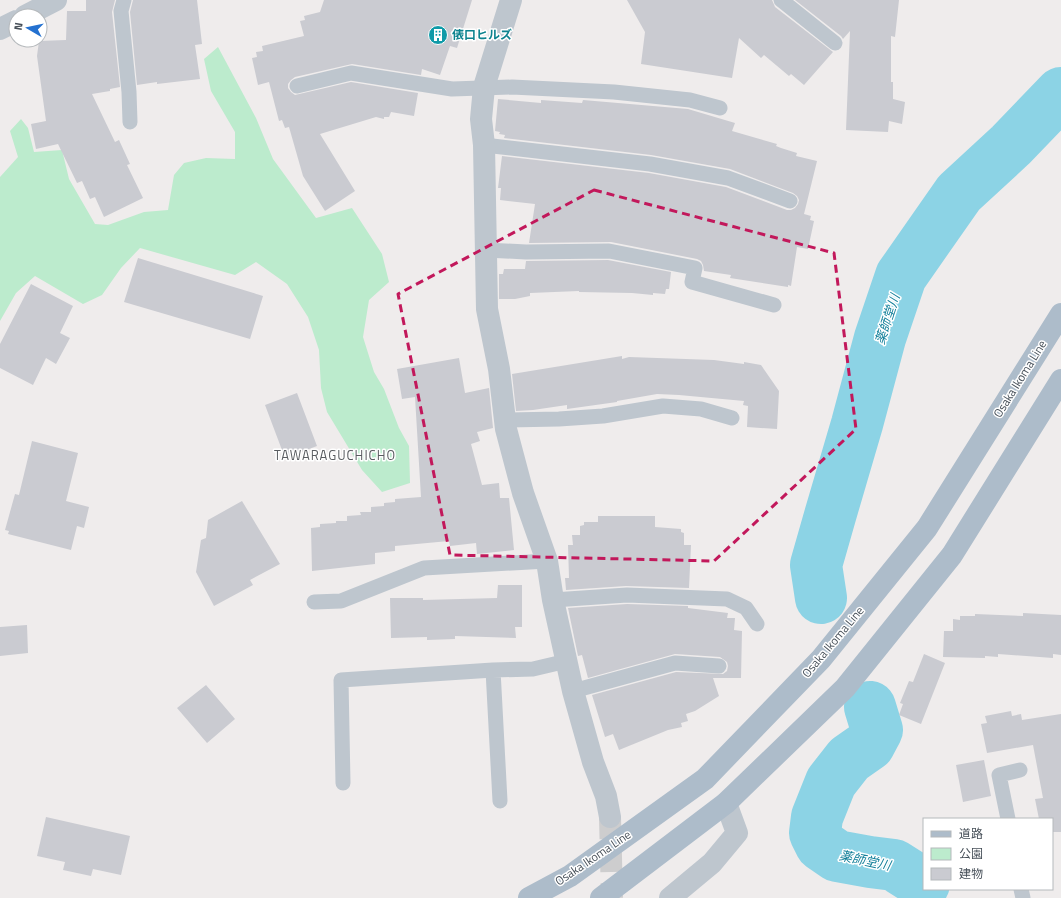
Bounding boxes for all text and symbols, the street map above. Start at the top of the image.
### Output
north arrow [8,8,48,48]
text: N [10,21,27,31]
building icon: 俵口ヒルズ [427,24,449,46]
place label: 俵口ヒルズ [452,25,512,44]
water label: 薬師堂川 [869,289,905,347]
street label: Osaka Ikoma Line [988,336,1051,421]
district label: TAWARAGUCHICHO [274,445,396,465]
street label: Osaka Ikoma Line [797,602,868,682]
legend [923,818,1053,890]
text: 道路 [959,824,983,843]
street label: Osaka Ikoma Line [551,825,635,890]
text: 公園 [959,844,983,863]
water label: 薬師堂川 [837,845,894,876]
text: 建物 [959,864,983,883]

